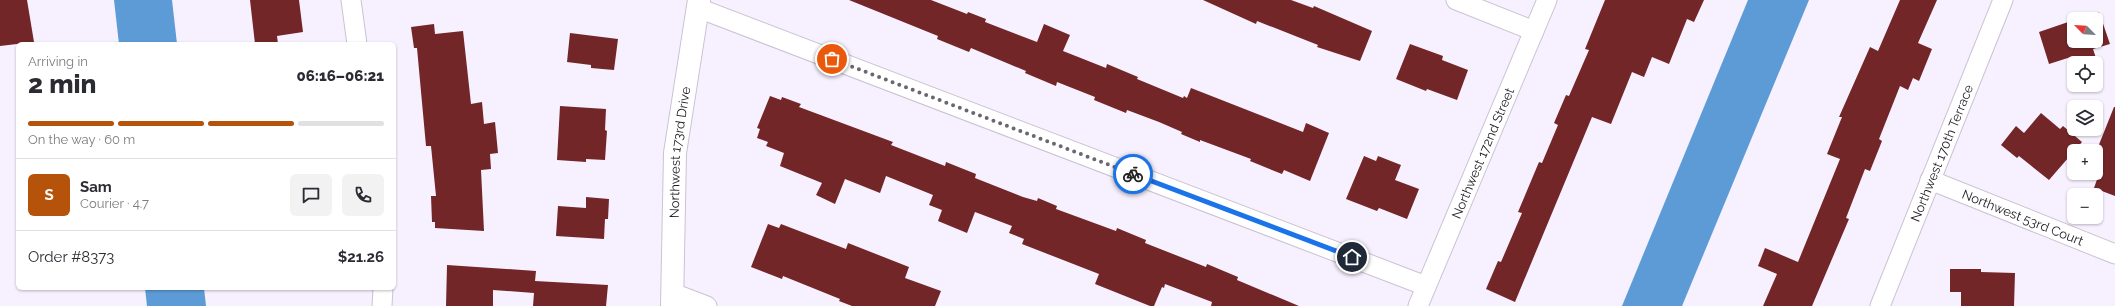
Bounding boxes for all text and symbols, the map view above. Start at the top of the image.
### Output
north arrow [2067,12,2103,48]
map controls [2067,12,2103,224]
pin [815,42,849,76]
icon: bag [821,48,843,70]
text: Arriving in [28,54,88,69]
button: locate [2067,56,2103,92]
text: 06:16–06:21 [297,67,384,85]
text: 2 min [28,69,96,99]
street label: Northwest 170th Terrace [1907,82,1976,224]
street label: Northwest 173rd Drive [666,85,693,218]
street label: Northwest 172nd Street [1448,85,1517,221]
button: layers [2067,100,2103,136]
text: On the way · 60 m [28,132,135,147]
button: + [2067,144,2103,180]
courier [1113,154,1153,194]
icon: bike [1122,163,1144,185]
button: chat [290,174,332,216]
button: phone [342,174,384,216]
text: Sam [80,178,112,196]
text: S [44,186,54,204]
street label: Northwest 53rd Court [1960,186,2086,248]
button: − [2067,188,2103,224]
text: Courier · 4.7 [80,196,149,211]
pin [1335,240,1369,274]
icon: home [1341,246,1363,268]
text: Order #8373 [28,248,114,266]
text: $21.26 [338,248,384,266]

